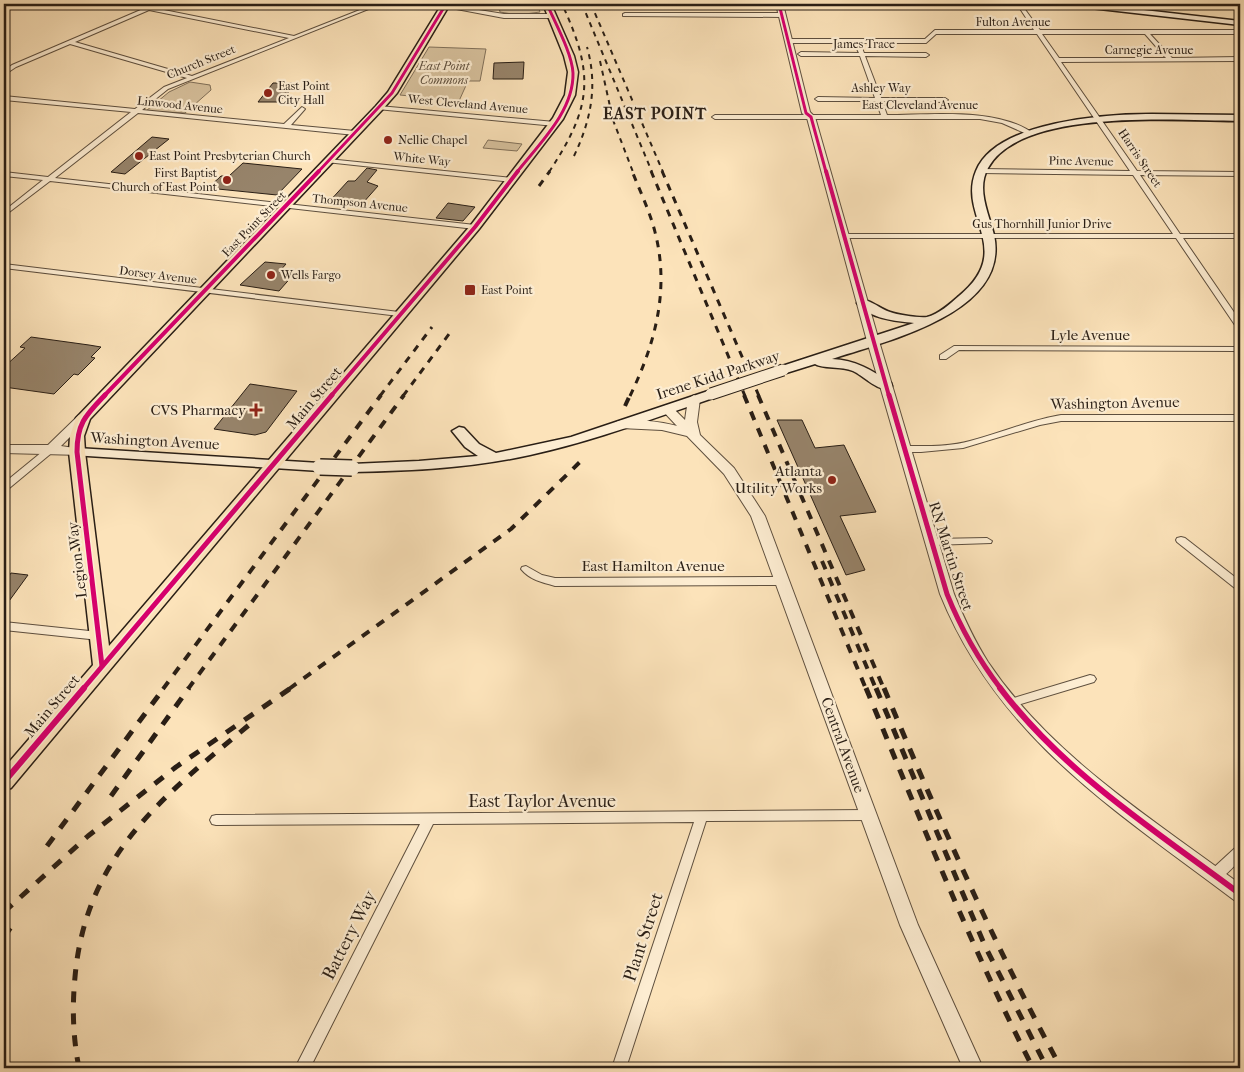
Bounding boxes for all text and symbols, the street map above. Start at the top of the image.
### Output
street label: Fulton Avenue [975,15,1051,29]
street label: James Trace [832,37,895,51]
street label: Church Street [165,42,238,82]
street label: Carnegie Avenue [1105,43,1193,57]
park label: East Point Commons [418,59,471,87]
place label: East Point City Hall [278,79,331,107]
street label: Ashley Way [850,81,911,95]
marker: East Point City Hall [262,87,274,99]
street label: West Cleveland Avenue [406,92,529,116]
street label: Linwood Avenue [136,94,224,116]
street label: East Cleveland Avenue [862,98,978,112]
district label: EAST POINT [603,104,707,123]
street label: Harris Street [1115,126,1165,190]
place label: Nellie Chapel [398,133,468,147]
marker: Nellie Chapel [382,134,394,146]
place label: East Point Presbyterian Church [149,149,311,163]
street label: White Way [392,149,452,169]
marker: East Point Presbyterian Church [133,150,145,162]
street label: Pine Avenue [1048,153,1114,169]
place label: First Baptist Church of East Point [112,166,218,194]
marker: First Baptist Church of East Point [221,174,233,186]
street label: East Point Street [219,188,289,260]
street label: Thompson Avenue [311,191,409,215]
street label: Gus Thornhill Junior Drive [972,217,1112,231]
street label: Dorsey Avenue [118,263,198,287]
place label: Wells Fargo [280,268,341,282]
marker: Wells Fargo [265,269,277,281]
marker: East Point [463,283,477,297]
place label: East Point [481,283,534,297]
street label: Lyle Avenue [1050,326,1130,344]
street label: Irene Kidd Parkway [654,346,783,404]
street label: Main Street [282,362,346,433]
street label: Washington Avenue [1049,393,1180,413]
place label: CVS Pharmacy [150,401,247,419]
marker: CVS Pharmacy [250,404,262,416]
street label: Washington Avenue [89,429,221,453]
place label: Atlanta Utility Works [735,462,823,497]
marker: Atlanta Utility Works [826,474,838,486]
street label: RN Martin Street [925,499,977,614]
street label: Legion Way [63,520,91,599]
street label: East Hamilton Avenue [581,557,725,575]
street label: Main Street [20,670,84,741]
street label: Central Avenue [817,695,869,796]
street label: East Taylor Avenue [468,791,616,812]
street label: Battery Way [318,886,381,983]
street label: Plant Street [619,889,668,984]

